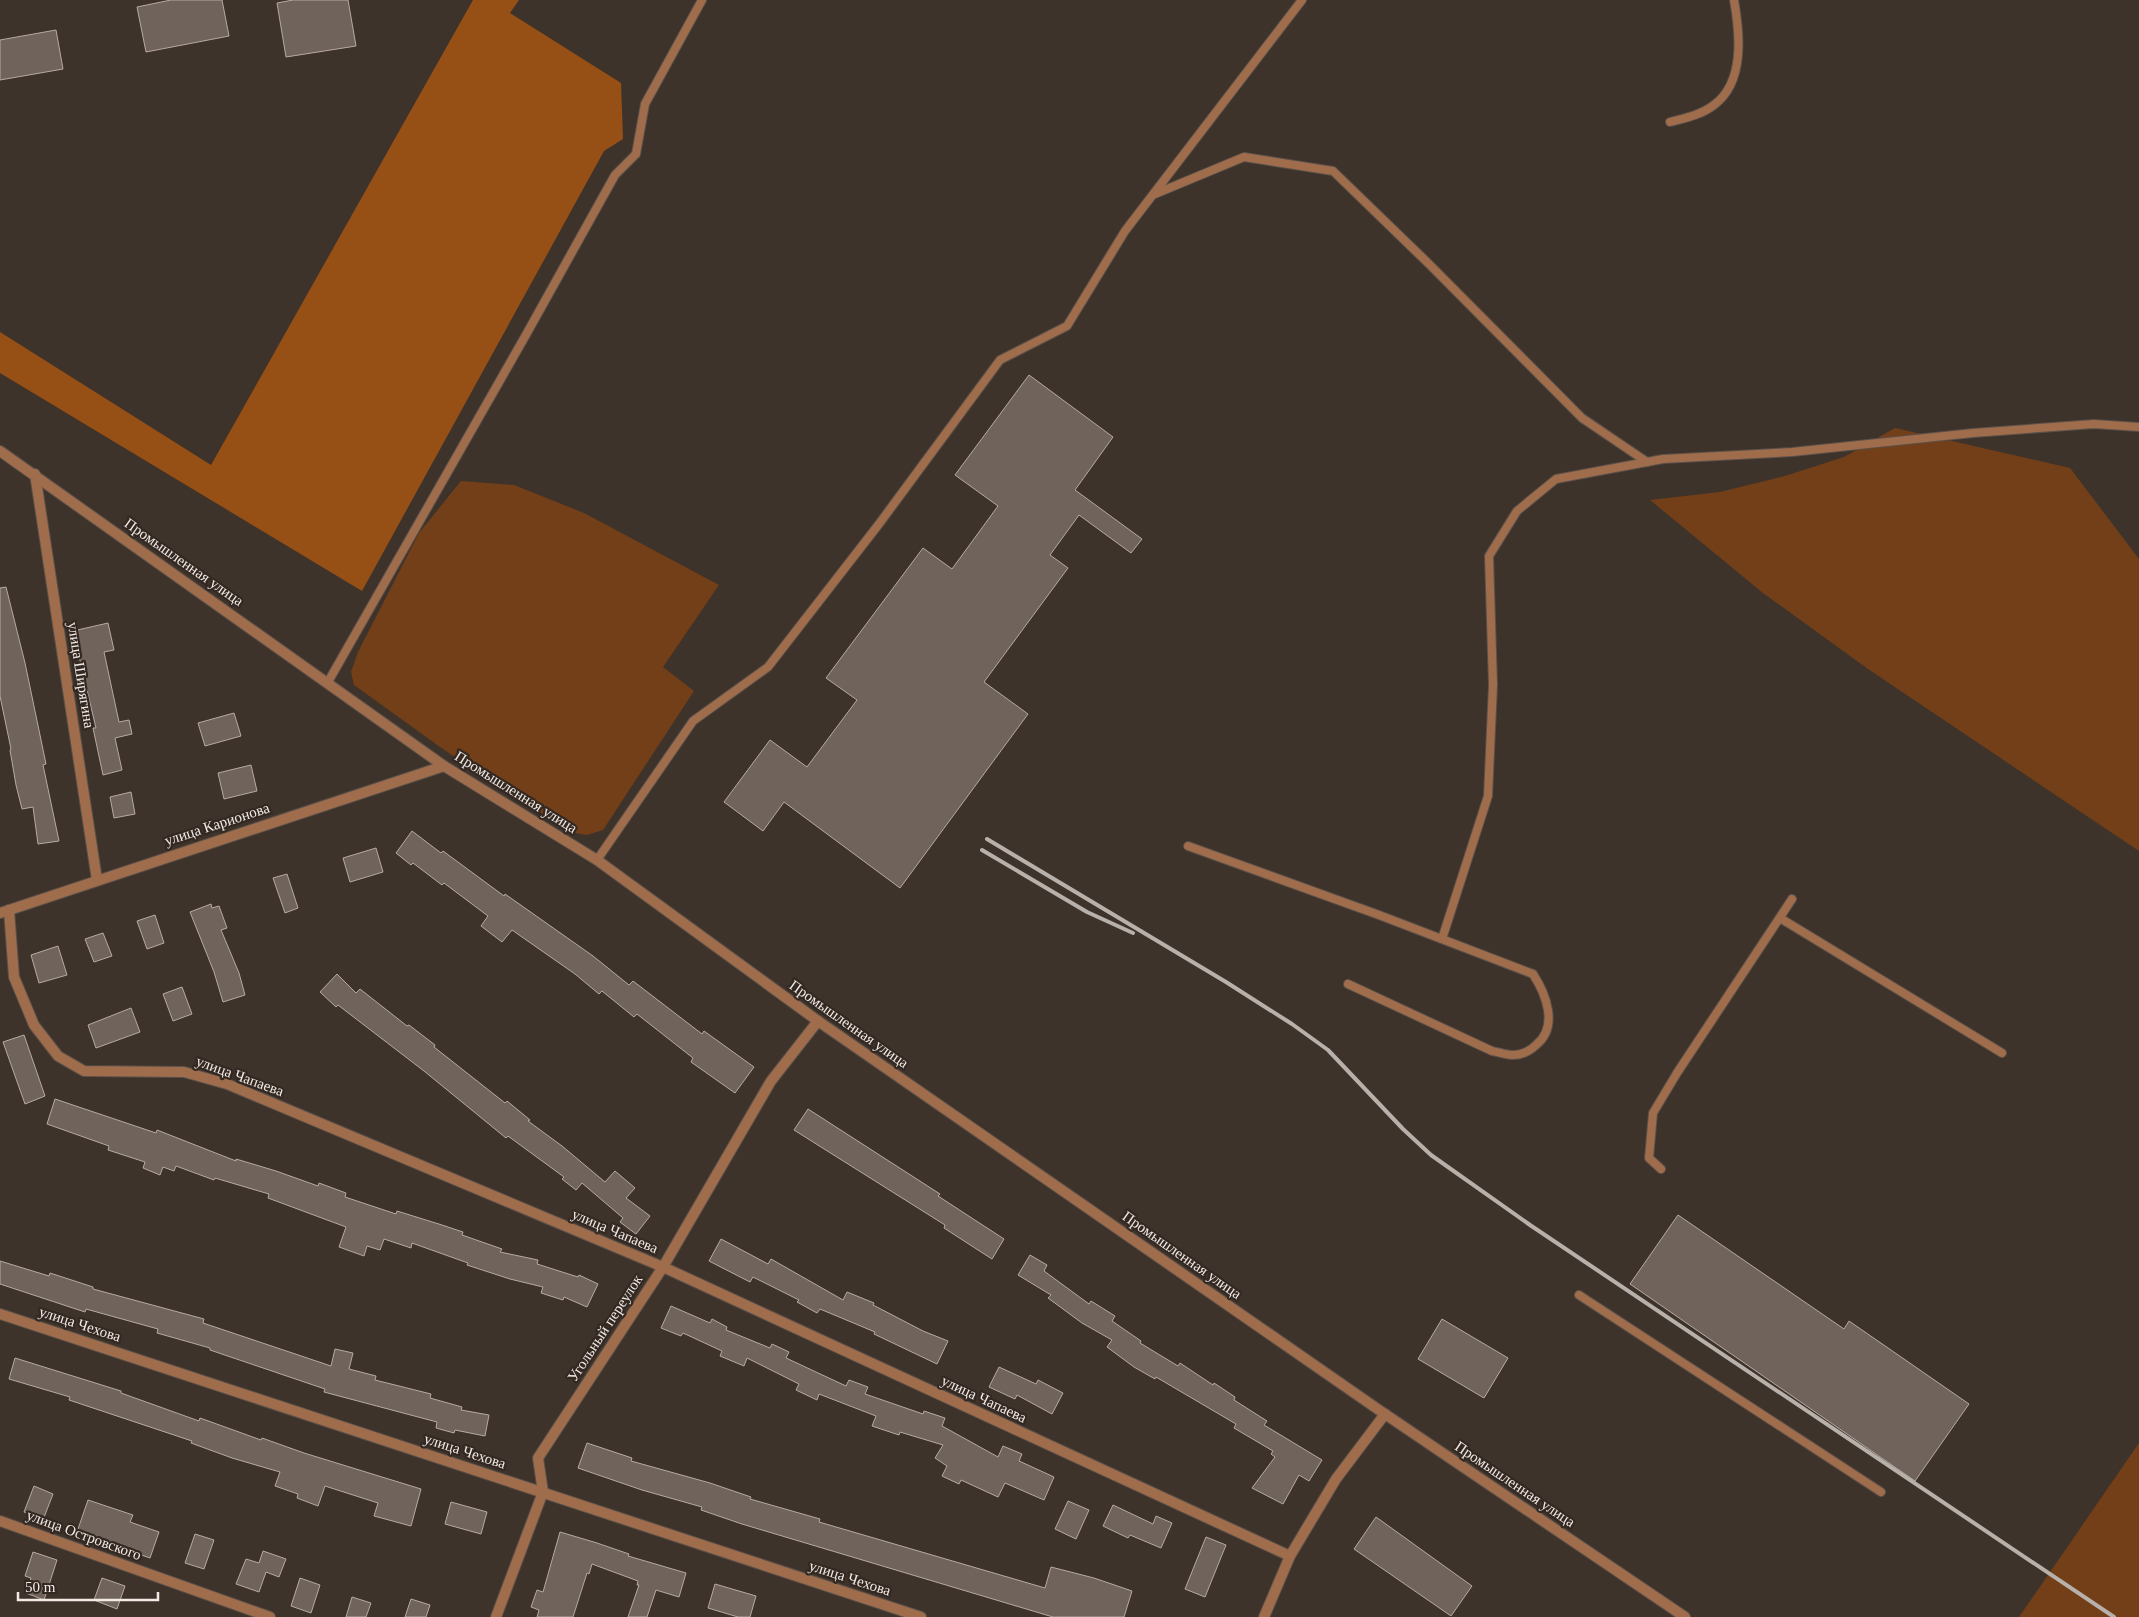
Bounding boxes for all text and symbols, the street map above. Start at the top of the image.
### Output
street label: Промышленная улица [122,515,247,609]
street label: улица Ширягина [65,621,97,730]
street label: Промышленная улица [452,748,580,836]
street label: улица Карионова [163,799,272,849]
street label: Промышленная улица [787,977,912,1071]
street label: улица Чапаева [194,1053,286,1099]
street label: улица Чапаева [570,1206,661,1256]
street label: Промышленная улица [1120,1208,1245,1302]
street label: Угольный переулок [564,1271,646,1384]
street label: улица Чехова [37,1303,123,1345]
street label: улица Чапаева [939,1372,1029,1426]
street label: улица Чехова [422,1430,508,1472]
street label: Промышленная улица [1452,1438,1578,1530]
street label: улица Островского [24,1507,144,1563]
street label: улица Чехова [807,1557,893,1599]
scale bar [18,1570,158,1602]
text: 50 m [25,1579,56,1595]

